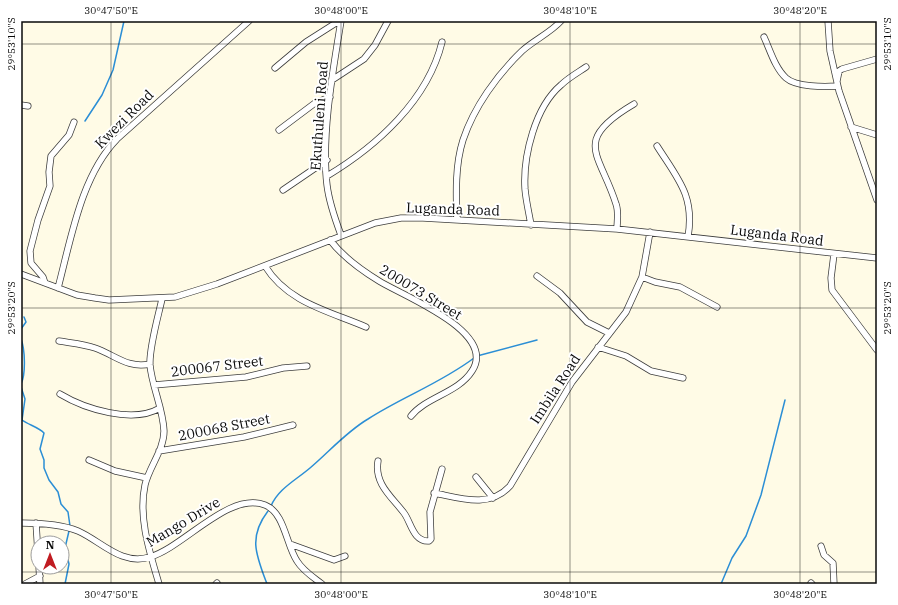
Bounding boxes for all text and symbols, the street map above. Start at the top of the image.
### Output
text: 30°47'50"E [84,4,138,17]
text: 30°48'00"E [314,4,368,17]
text: 30°48'10"E [543,4,597,17]
text: 30°48'20"E [773,4,827,17]
text: 29°53'10"S [5,17,18,71]
text: 29°53'10"S [881,17,894,71]
street label: Ekuthuleni Road [306,60,332,171]
street label: Kwezi Road [91,85,158,152]
street label: Luganda Road [406,198,501,220]
street label: Luganda Road [729,220,825,250]
street label: 200073 Street [377,260,466,324]
text: 29°53'20"S [5,281,18,335]
text: 29°53'20"S [881,281,894,335]
street label: Imbila Road [526,350,584,427]
street label: 200067 Street [170,351,264,381]
street label: 200068 Street [177,409,271,445]
street label: Mango Drive [143,493,223,551]
north arrow [30,535,70,575]
text: N [46,538,55,552]
text: 30°47'50"E [84,588,138,601]
text: 30°48'00"E [314,588,368,601]
text: 30°48'10"E [543,588,597,601]
text: 30°48'20"E [773,588,827,601]

